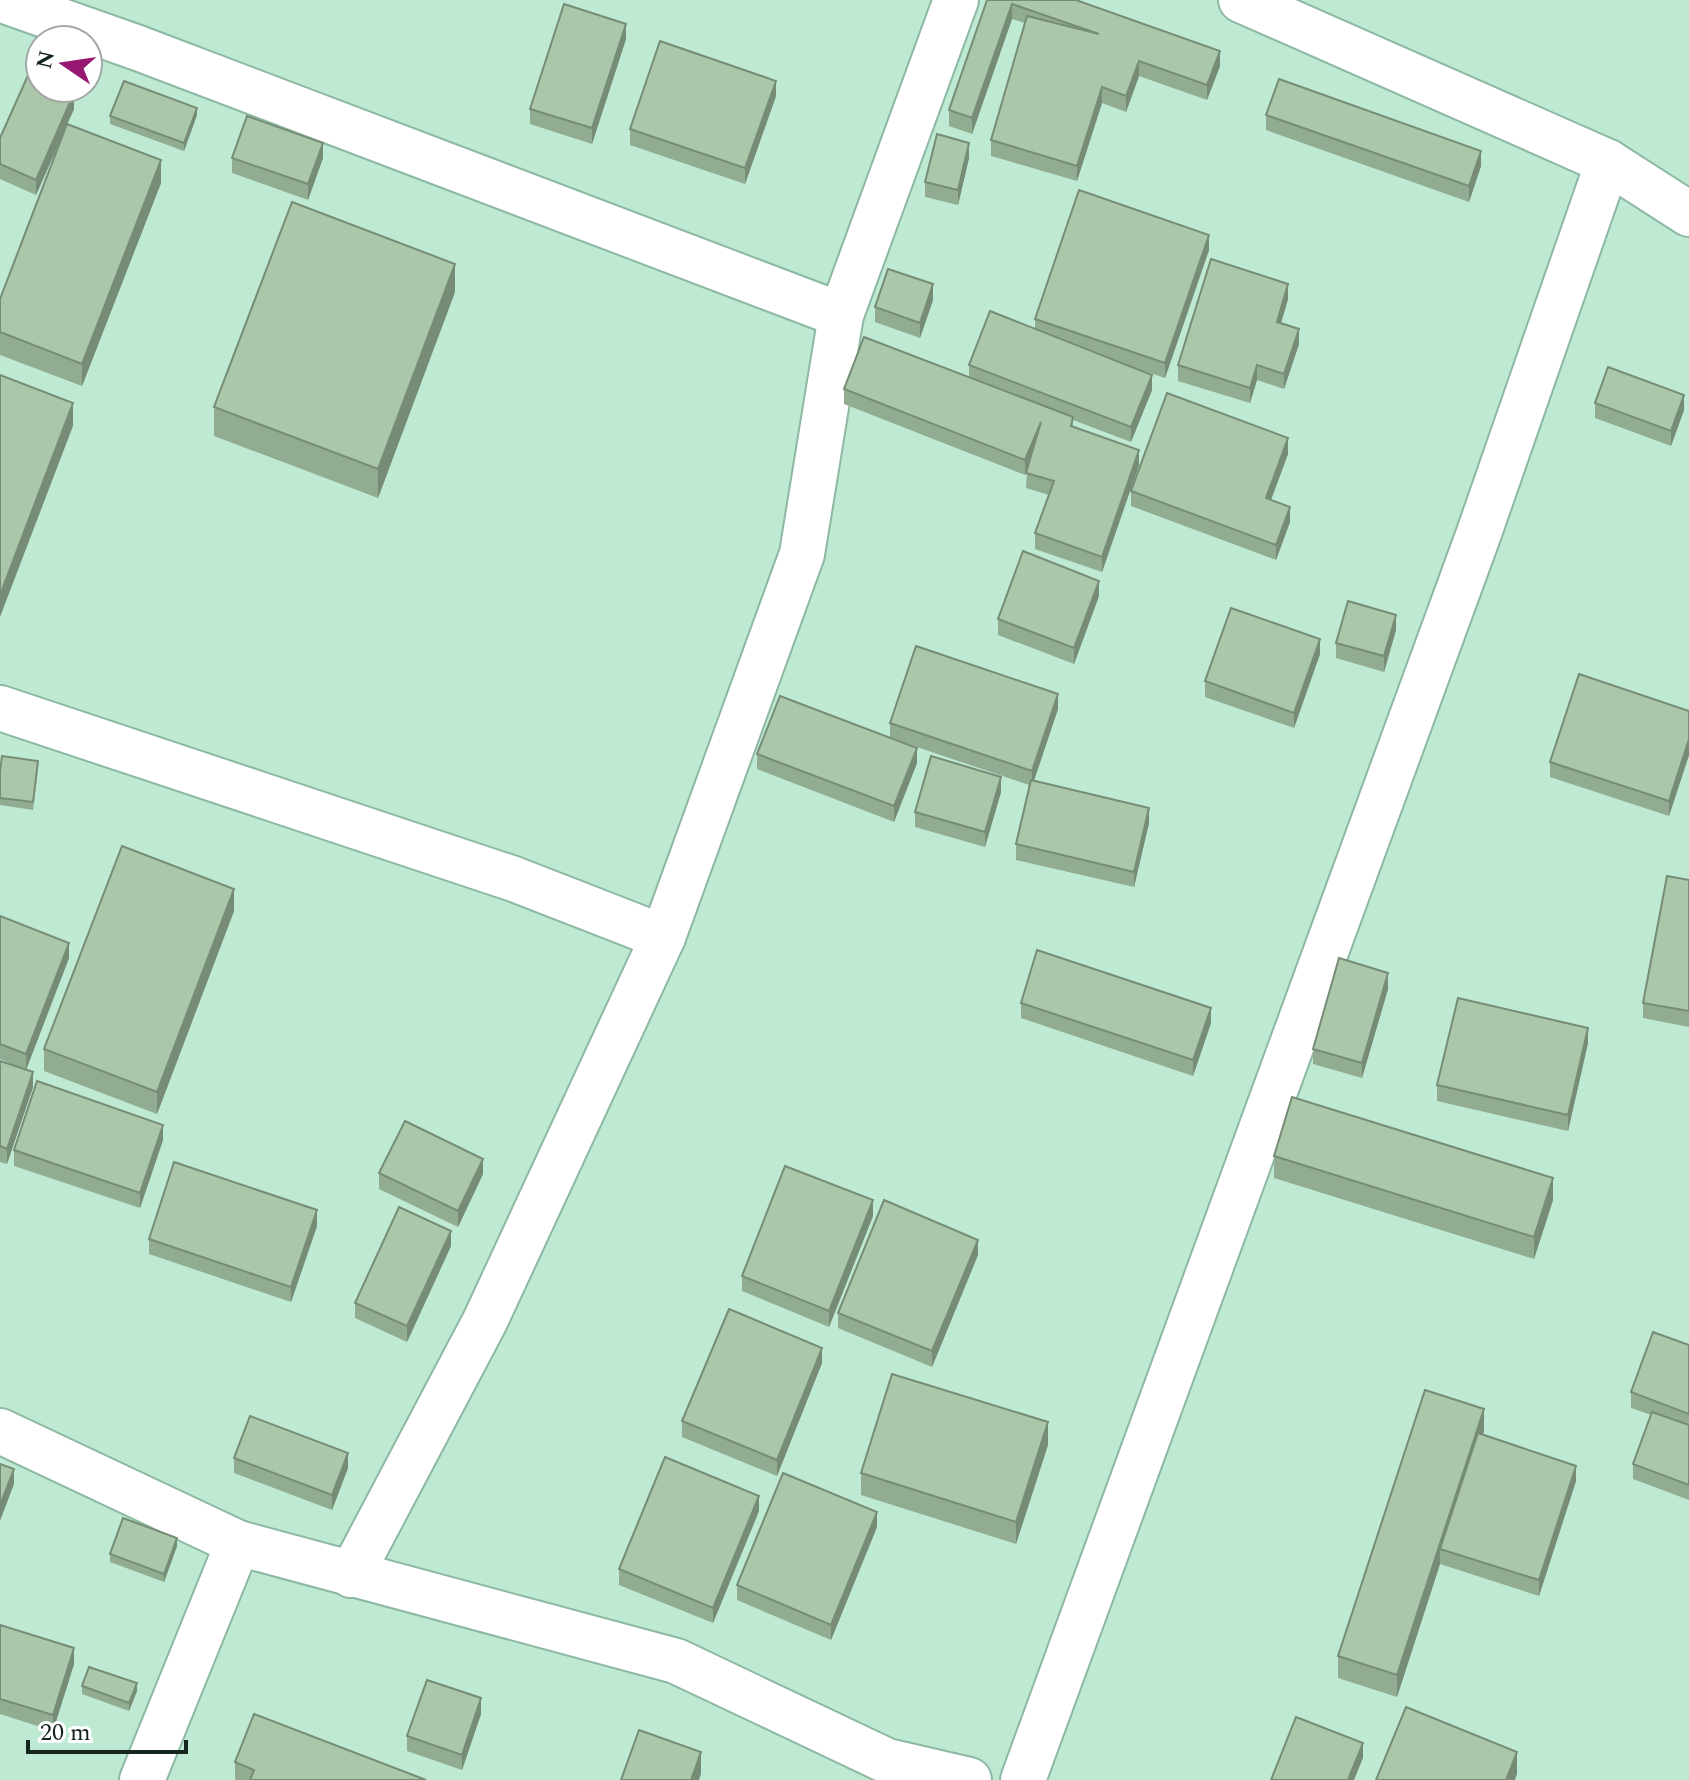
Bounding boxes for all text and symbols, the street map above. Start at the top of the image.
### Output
north arrow [24,24,104,104]
text: N [28,47,64,72]
scale bar [28,1704,186,1754]
text: 20 m [40,1715,91,1751]

